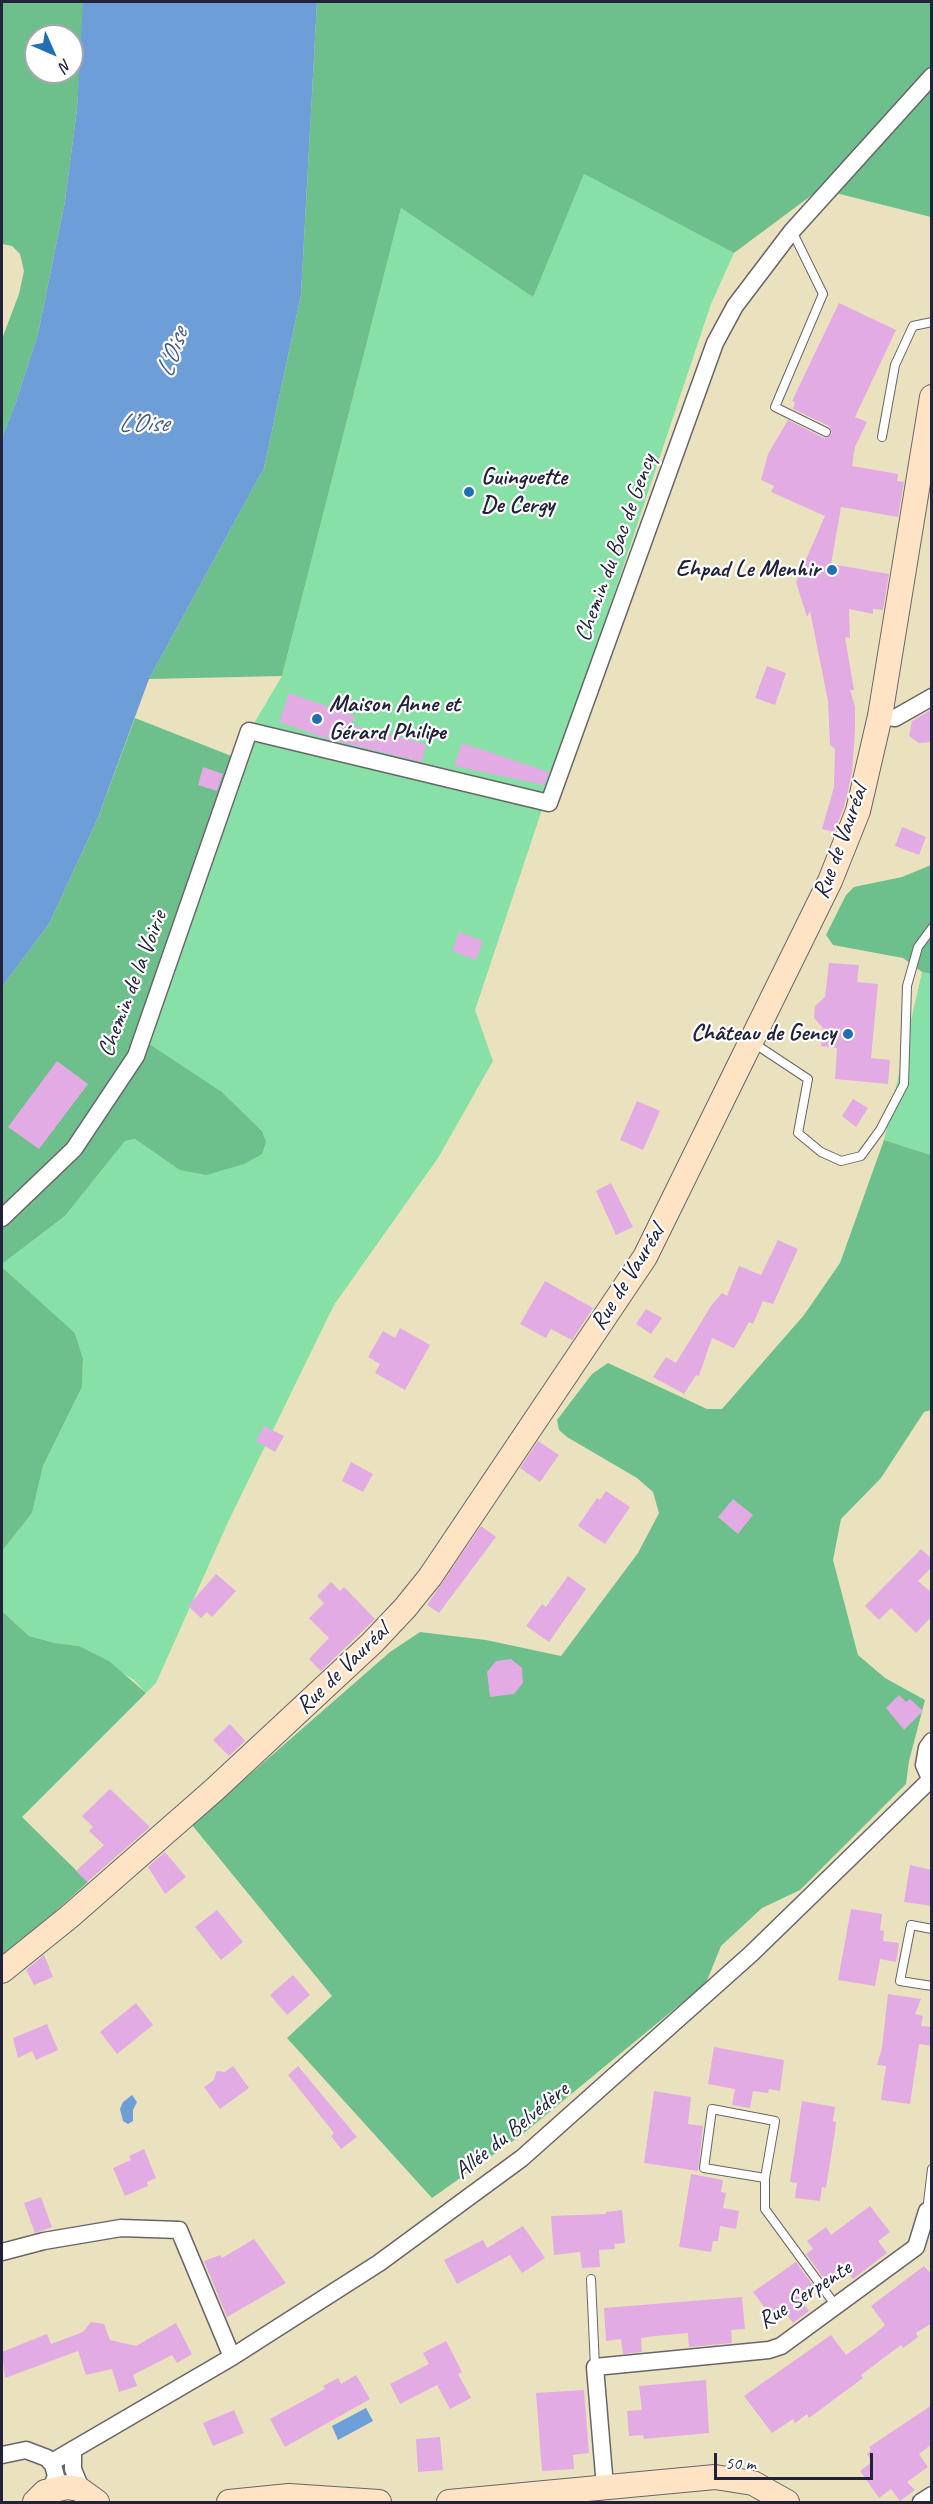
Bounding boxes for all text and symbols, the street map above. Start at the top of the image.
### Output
north arrow [24,24,84,84]
text: N [55,55,76,76]
water label: L'Oise [150,324,196,382]
water label: L’Oise [118,408,168,440]
street label: Chemin du Bac de Gency [569,450,663,646]
place label: Guinguette De Cergy [481,464,567,520]
marker: Guinguette De Cergy [462,485,476,499]
place label: Ehpad Le Menhir [676,556,820,584]
marker: Ehpad Le Menhir [825,563,839,577]
place label: Maison Anne et Gérard Philipe [329,691,460,747]
marker: Maison Anne et Gérard Philipe [310,712,324,726]
street label: Rue de Vauréal [807,781,875,903]
street label: Chemin de la Voirie [92,907,174,1061]
place label: Château de Gency [691,1020,836,1048]
marker: Château de Gency [841,1027,855,1041]
street label: Rue de Vauréal [584,1220,672,1336]
street label: Rue de Vauréal [290,1617,396,1721]
street label: Allée du Belvédère [449,2076,575,2186]
street label: Rue Serpente [753,2254,857,2336]
scale bar [717,2441,876,2479]
text: 50 m [725,2452,756,2474]

